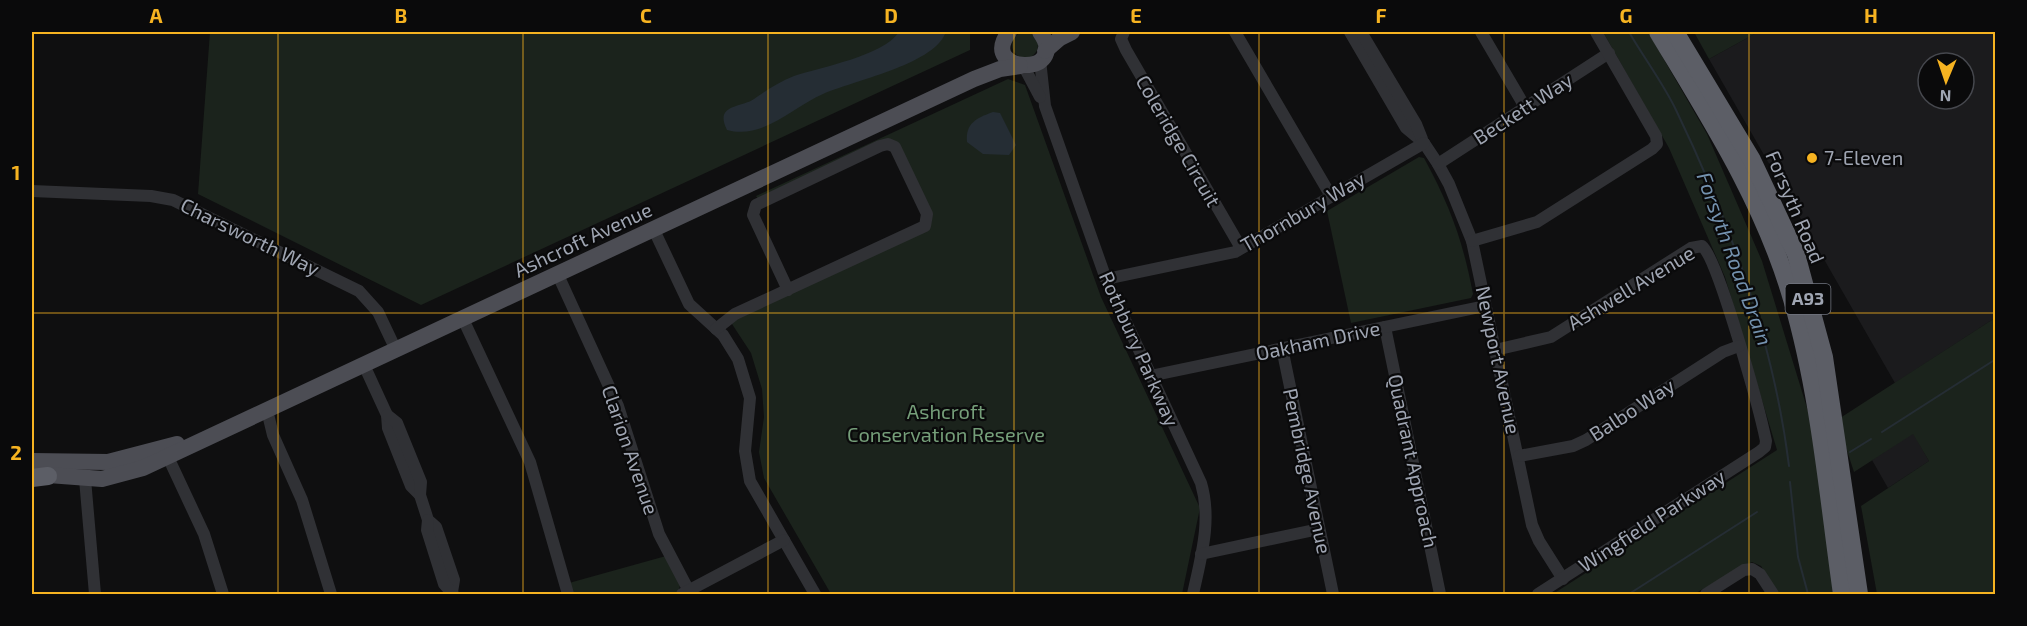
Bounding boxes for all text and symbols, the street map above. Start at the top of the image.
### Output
text: A [149,3,163,27]
text: B [395,3,407,27]
text: C [640,3,652,27]
text: D [884,3,898,27]
text: E [1130,3,1142,27]
text: F [1375,3,1387,27]
text: G [1620,3,1632,27]
text: H [1864,3,1878,27]
north arrow [1916,51,1976,111]
street label: Beckett Way [1468,67,1577,149]
street label: Coleridge Circuit [1131,70,1226,211]
text: N [1939,87,1952,106]
place label: 7-Eleven [1824,145,1903,169]
street label: Forsyth Road [1761,147,1830,267]
marker: 7-Eleven [1805,151,1819,165]
text: 1 [12,160,20,184]
street label: Thornbury Way [1236,166,1369,256]
water label: Forsyth Road Drain [1691,168,1778,349]
street label: Charsworth Way [177,192,324,280]
street label: Ashcroft Avenue [510,197,655,282]
street label: Ashwell Avenue [1563,240,1698,334]
street label: Rothbury Parkway [1095,267,1185,430]
street label: Newport Avenue [1472,283,1526,436]
road number: A93 [1786,284,1830,314]
street label: Oakham Drive [1253,315,1382,365]
street label: Quadrant Approach [1384,372,1444,550]
street label: Balbo Way [1584,373,1679,446]
street label: Clarion Avenue [598,382,664,518]
street label: Pembridge Avenue [1279,386,1337,556]
park label: Ashcroft Conservation Reserve [847,399,1045,446]
text: 2 [10,440,22,464]
street label: Wingfield Parkway [1574,463,1730,577]

